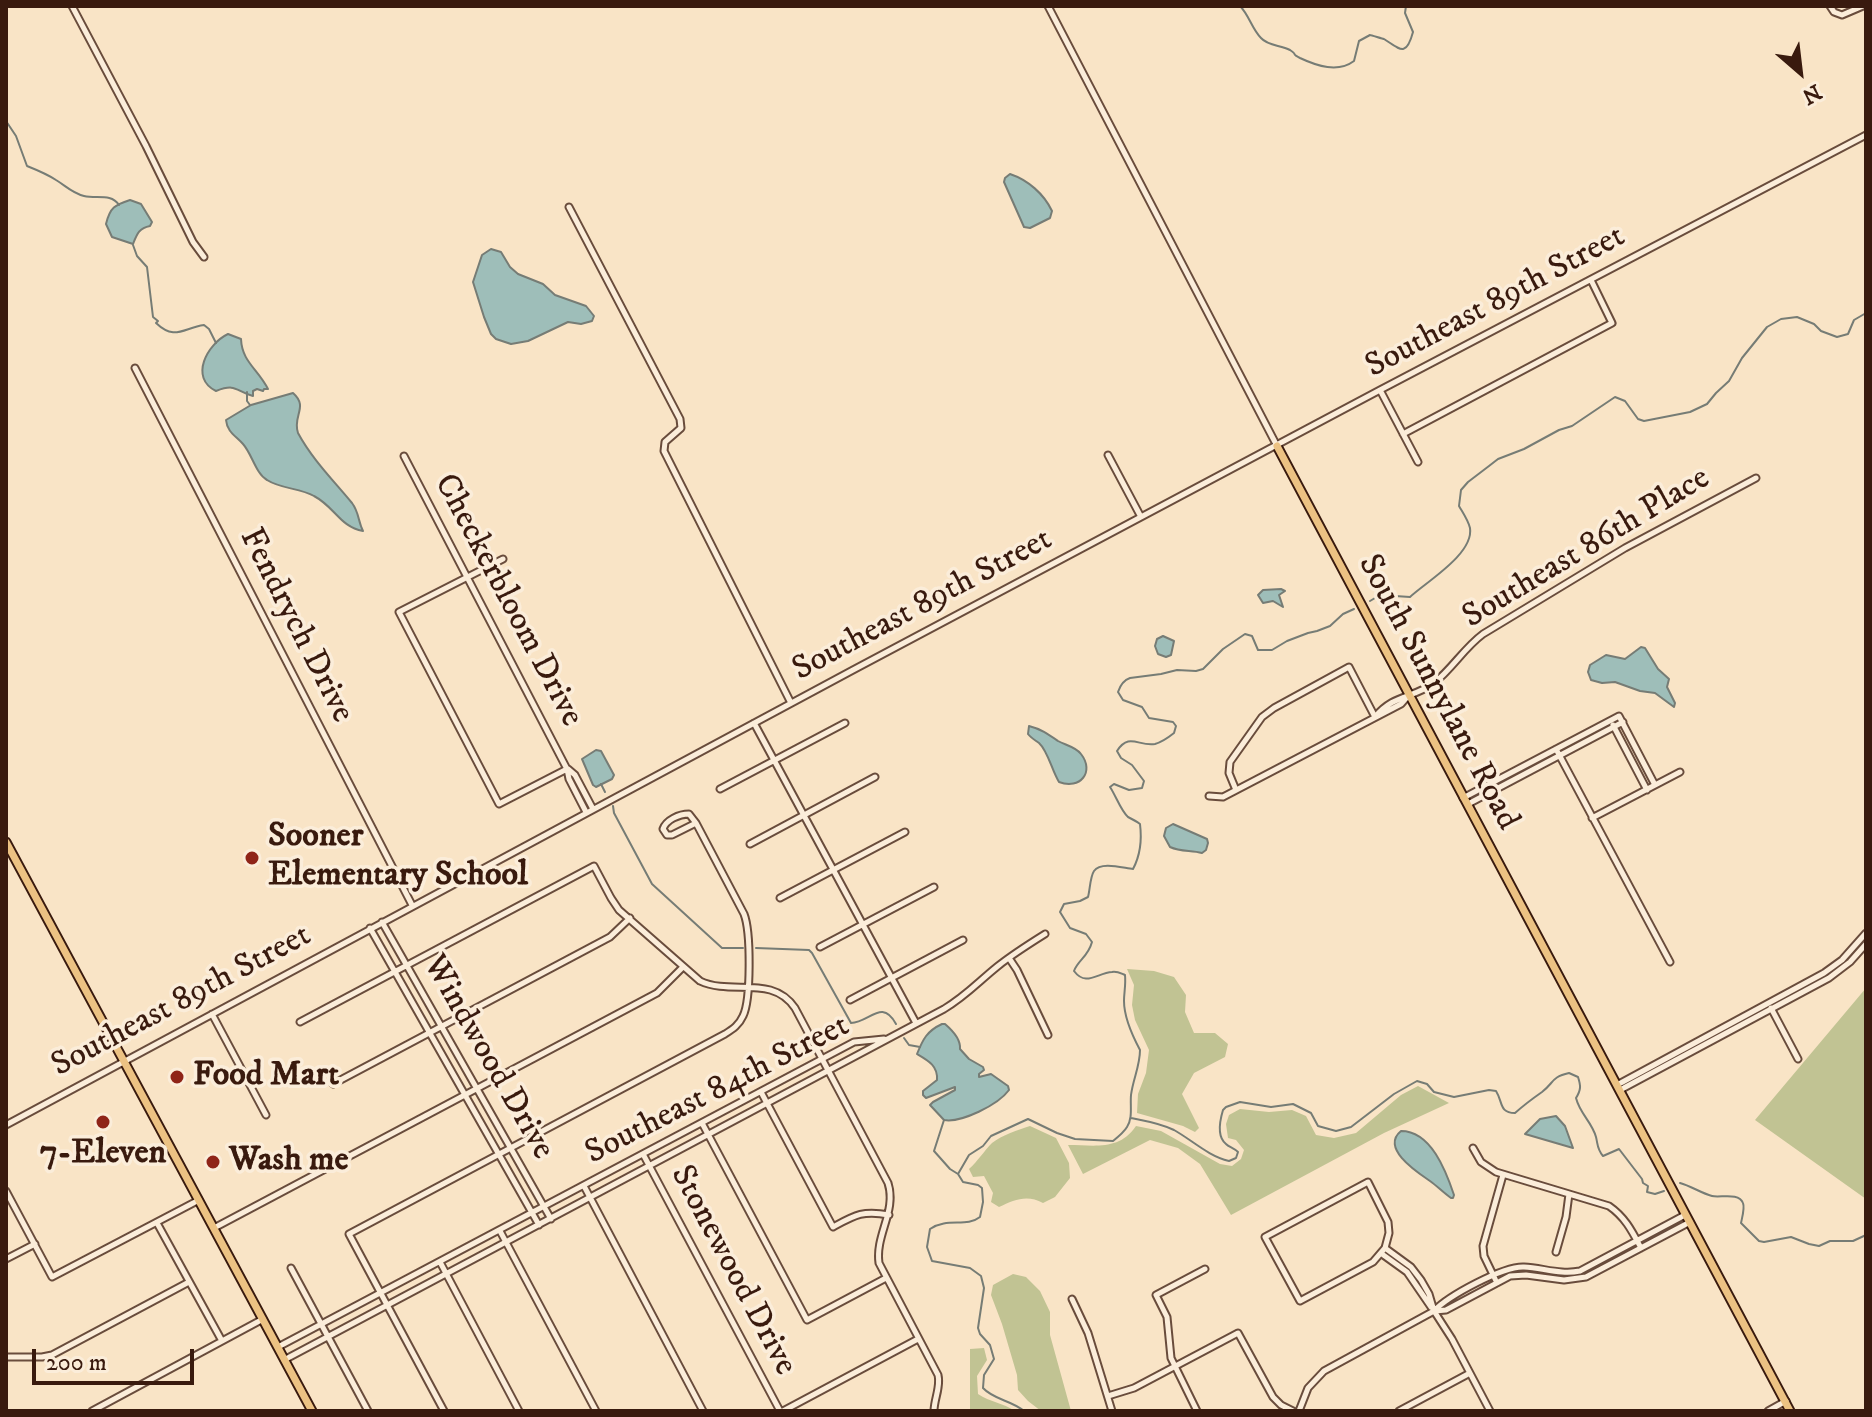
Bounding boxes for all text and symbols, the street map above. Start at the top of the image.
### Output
north arrow [1760,32,1840,112]
text: N [1797,77,1826,110]
street label: Southeast 89th Street [1359,217,1633,389]
street label: Southeast 86th Place [1456,459,1718,639]
street label: Checkerbloom Drive [423,468,591,734]
street label: Southeast 89th Street [786,520,1060,692]
street label: Fendrych Drive [229,522,361,730]
street label: South Sunnylane Road [1347,548,1527,838]
place label: Sooner Elementary School [268,818,528,898]
marker: Sooner Elementary School [243,849,261,867]
street label: Southeast 89th Street [45,916,319,1088]
street label: Windwood Drive [412,949,562,1167]
street label: Southeast 84th Street [579,1007,857,1175]
place label: Food Mart [193,1057,339,1097]
marker: Food Mart [168,1068,186,1086]
marker: 7-Eleven [94,1113,112,1131]
place label: 7-Eleven [40,1135,166,1175]
place label: Wash me [229,1142,349,1182]
marker: Wash me [204,1153,222,1171]
street label: Stonewood Drive [660,1159,804,1383]
scale bar [36,1333,198,1383]
text: 200 m [46,1348,107,1378]

